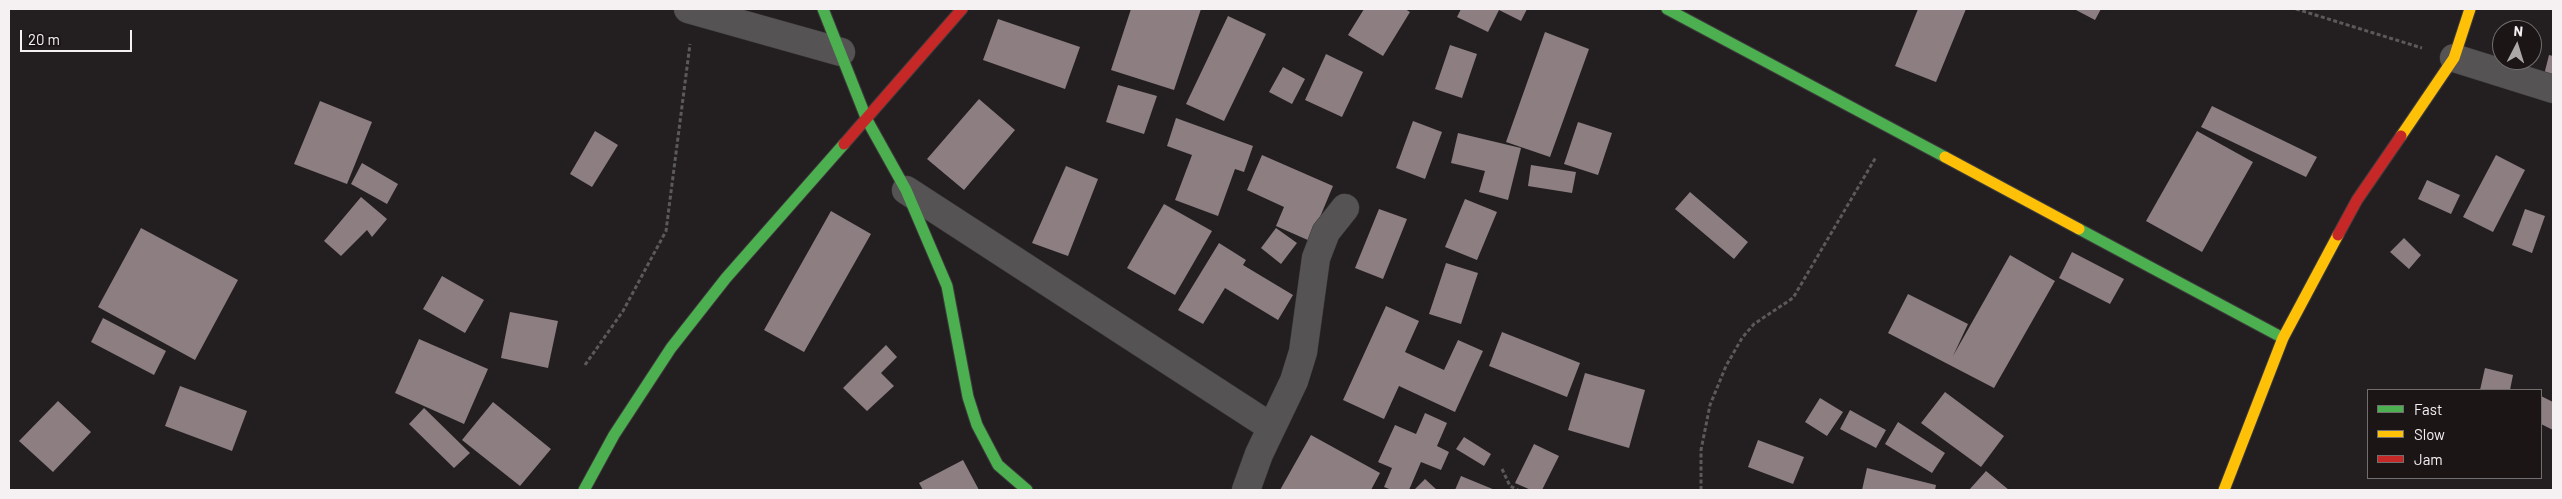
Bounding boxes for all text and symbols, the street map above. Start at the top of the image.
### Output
scale bar [22,20,135,52]
north arrow [2492,20,2542,70]
text: N [2513,22,2524,39]
text: 20 m [28,30,60,48]
legend [2367,389,2542,479]
text: Fast [2414,400,2442,418]
text: Slow [2414,425,2445,443]
text: Jam [2414,450,2443,468]

